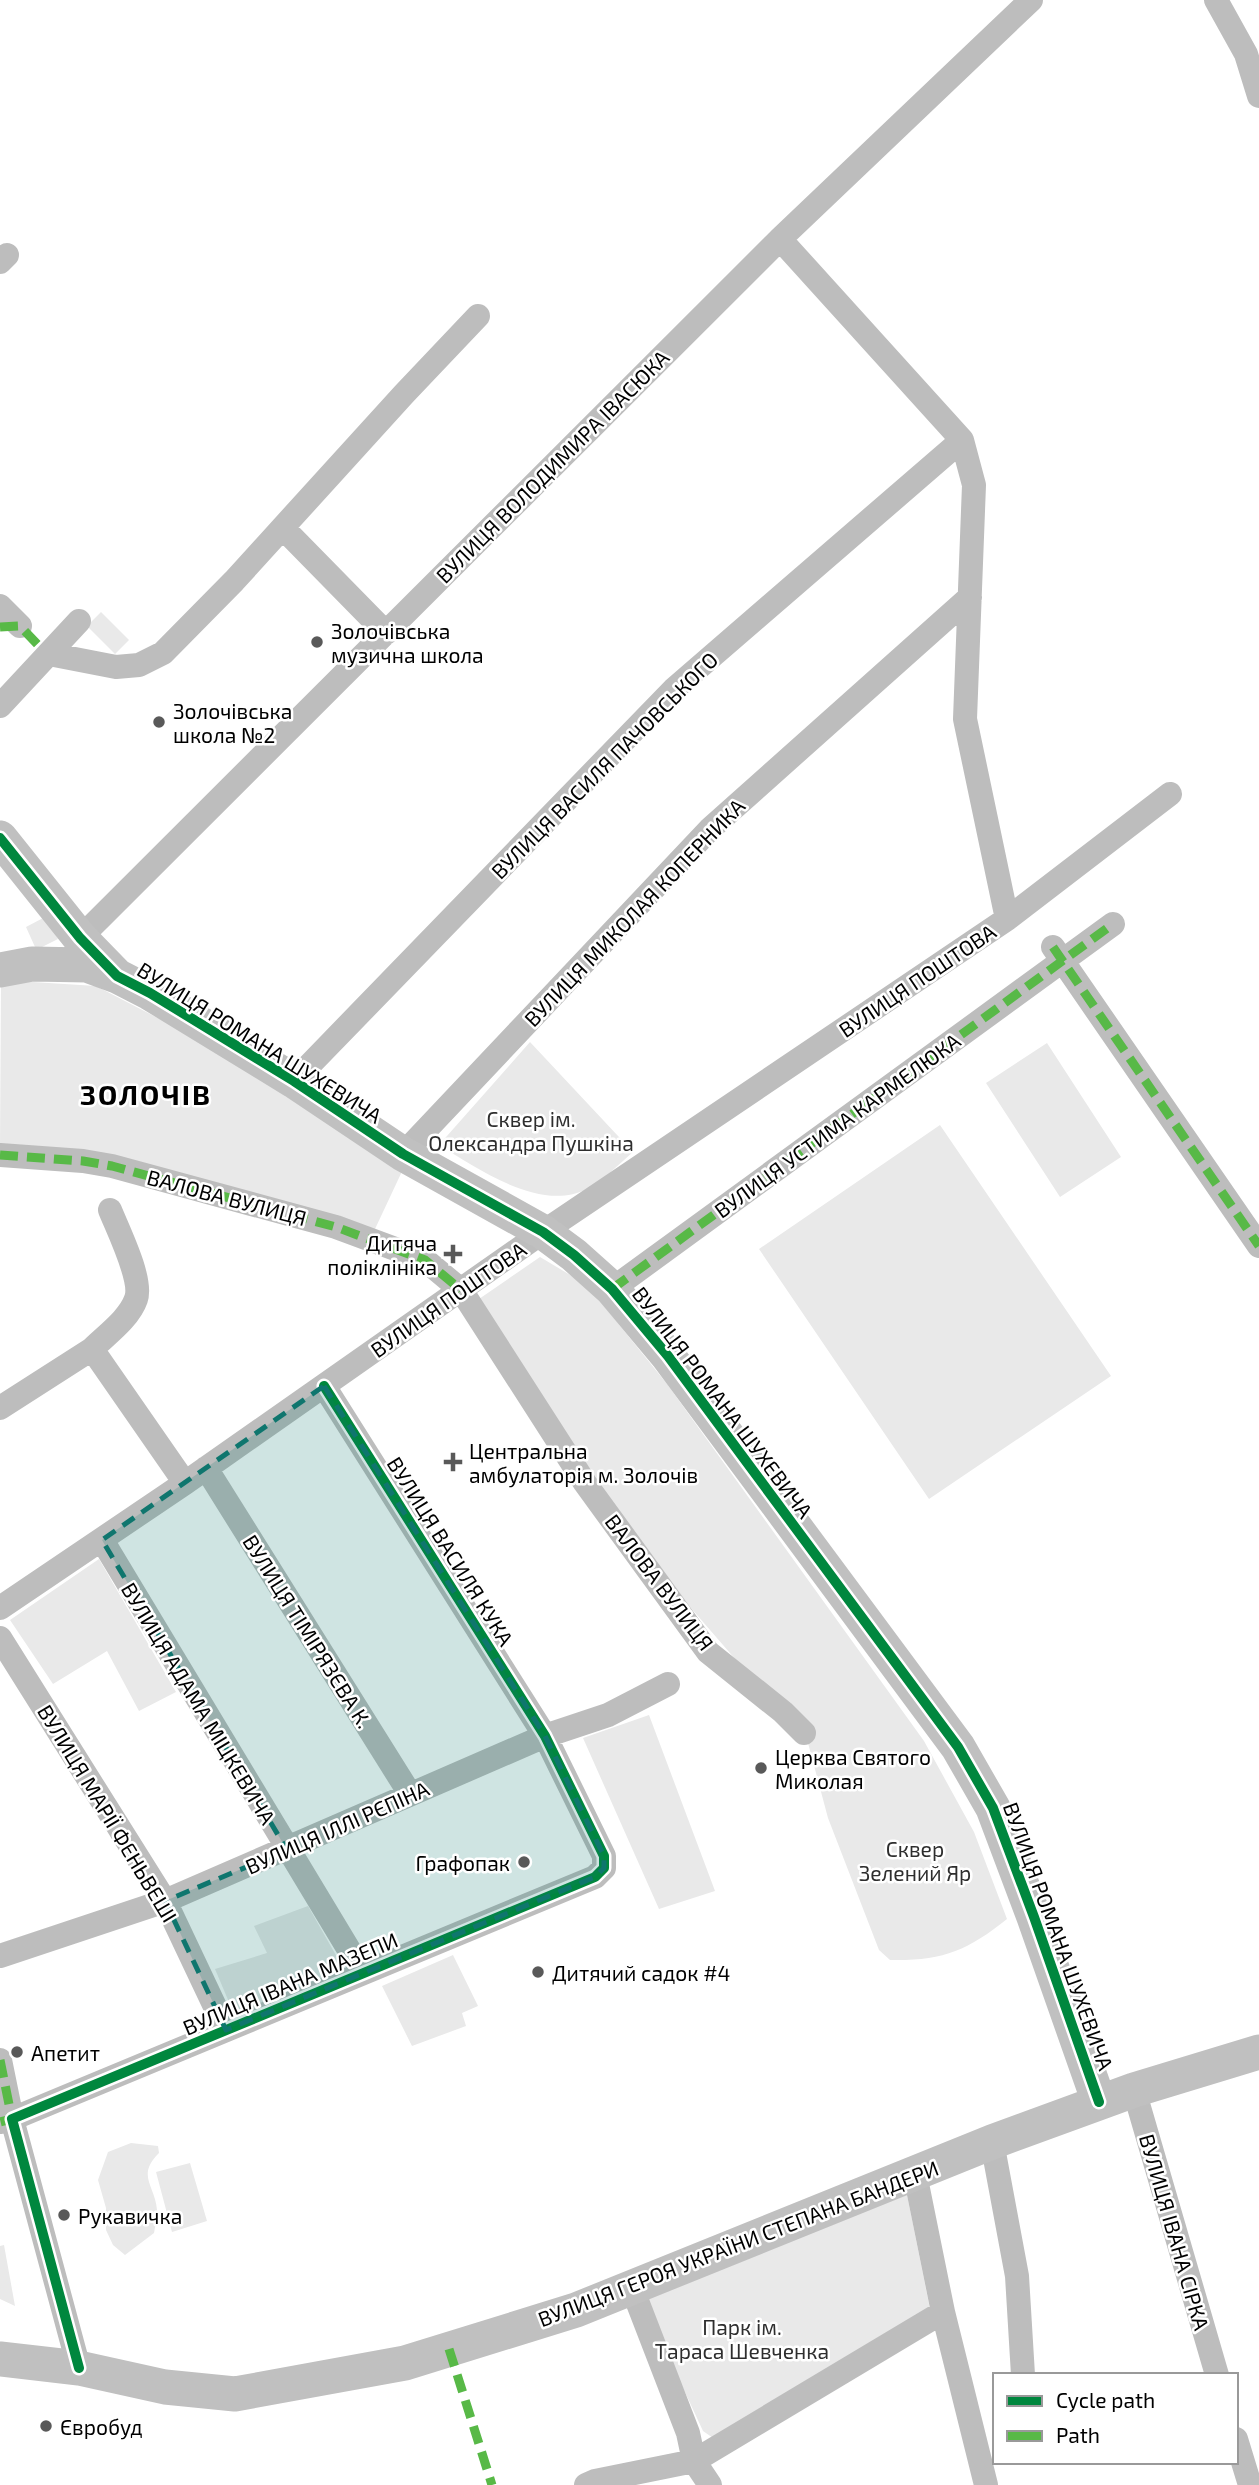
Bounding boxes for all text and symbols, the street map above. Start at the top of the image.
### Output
street label: ВУЛИЦЯ ВОЛОДИМИРА ІВАСЮКА [430,344,674,588]
place label: Золочівська музична школа [331,618,484,668]
marker: Золочівська музична школа [309,634,325,650]
street label: ВУЛИЦЯ ВАСИЛЯ ПАЧОВСЬКОГО [486,647,722,883]
place label: Золочівська школа №2 [173,698,292,747]
marker: Золочівська школа №2 [151,714,167,730]
street label: ВУЛИЦЯ МИКОЛАЯ КОПЕРНИКА [519,793,749,1031]
street label: ВУЛИЦЯ ПОШТОВА [834,918,1000,1042]
street label: ВУЛИЦЯ РОМАНА ШУХЕВИЧА [133,956,387,1128]
street label: ВУЛИЦЯ УСТИМА КАРМЕЛЮКА [709,1027,965,1223]
district label: ЗОЛОЧІВ [80,1077,212,1111]
park label: Сквер ім. Олександра Пушкіна [428,1106,634,1156]
street label: ВАЛОВА ВУЛИЦЯ [145,1164,309,1230]
place label: Дитяча поліклініка [327,1230,437,1279]
street label: ВУЛИЦЯ ПОШТОВА [366,1236,530,1362]
marker: Дитяча поліклініка [443,1244,463,1264]
street label: ВУЛИЦЯ РОМАНА ШУХЕВИЧА [628,1281,818,1523]
place label: Центральна амбулаторія м. Золочів [469,1438,698,1488]
street label: ВУЛИЦЯ ВАСИЛЯ КУКА [383,1452,519,1650]
marker: Центральна амбулаторія м. Золочів [443,1452,463,1472]
street label: ВАЛОВА ВУЛИЦЯ [601,1509,719,1655]
street label: ВУЛИЦЯ ТІМІРЯЗЄВА К. [238,1530,378,1732]
street label: ВУЛИЦЯ АДАМА МІЦКЕВИЧА [117,1578,281,1828]
street label: ВУЛИЦЯ МАРІЇ ФЕНЬВЕШІ [33,1700,183,1926]
place label: Церква Святого Миколая [775,1744,931,1793]
marker: Церква Святого Миколая [753,1760,769,1776]
street label: ВУЛИЦЯ ІЛЛІ РЄПІНА [241,1775,433,1879]
street label: ВУЛИЦЯ РОМАНА ШУХЕВИЧА [999,1799,1119,2073]
park label: Сквер Зелений Яр [859,1836,971,1885]
place label: Графопак [415,1850,510,1875]
marker: Графопак [516,1854,532,1870]
street label: ВУЛИЦЯ ІВАНА МАЗЕПИ [179,1926,401,2040]
place label: Дитячий садок #4 [552,1960,730,1985]
marker: Дитячий садок #4 [530,1964,546,1980]
place label: Апетит [31,2040,100,2065]
marker: Апетит [9,2044,25,2060]
street label: ВУЛИЦЯ ІВАНА СІРКА [1135,2131,1215,2333]
street label: ВУЛИЦЯ ГЕРОЯ УКРАЇНИ СТЕПАНА БАНДЕРИ [534,2155,942,2331]
place label: Рукавичка [78,2203,182,2229]
marker: Рукавичка [56,2207,72,2223]
park label: Парк ім. Тараса Шевченка [655,2314,829,2363]
legend [993,2373,1238,2464]
text: Cycle path [1056,2387,1155,2412]
place label: Євробуд [60,2414,143,2440]
marker: Євробуд [38,2418,54,2434]
text: Path [1056,2422,1100,2447]

